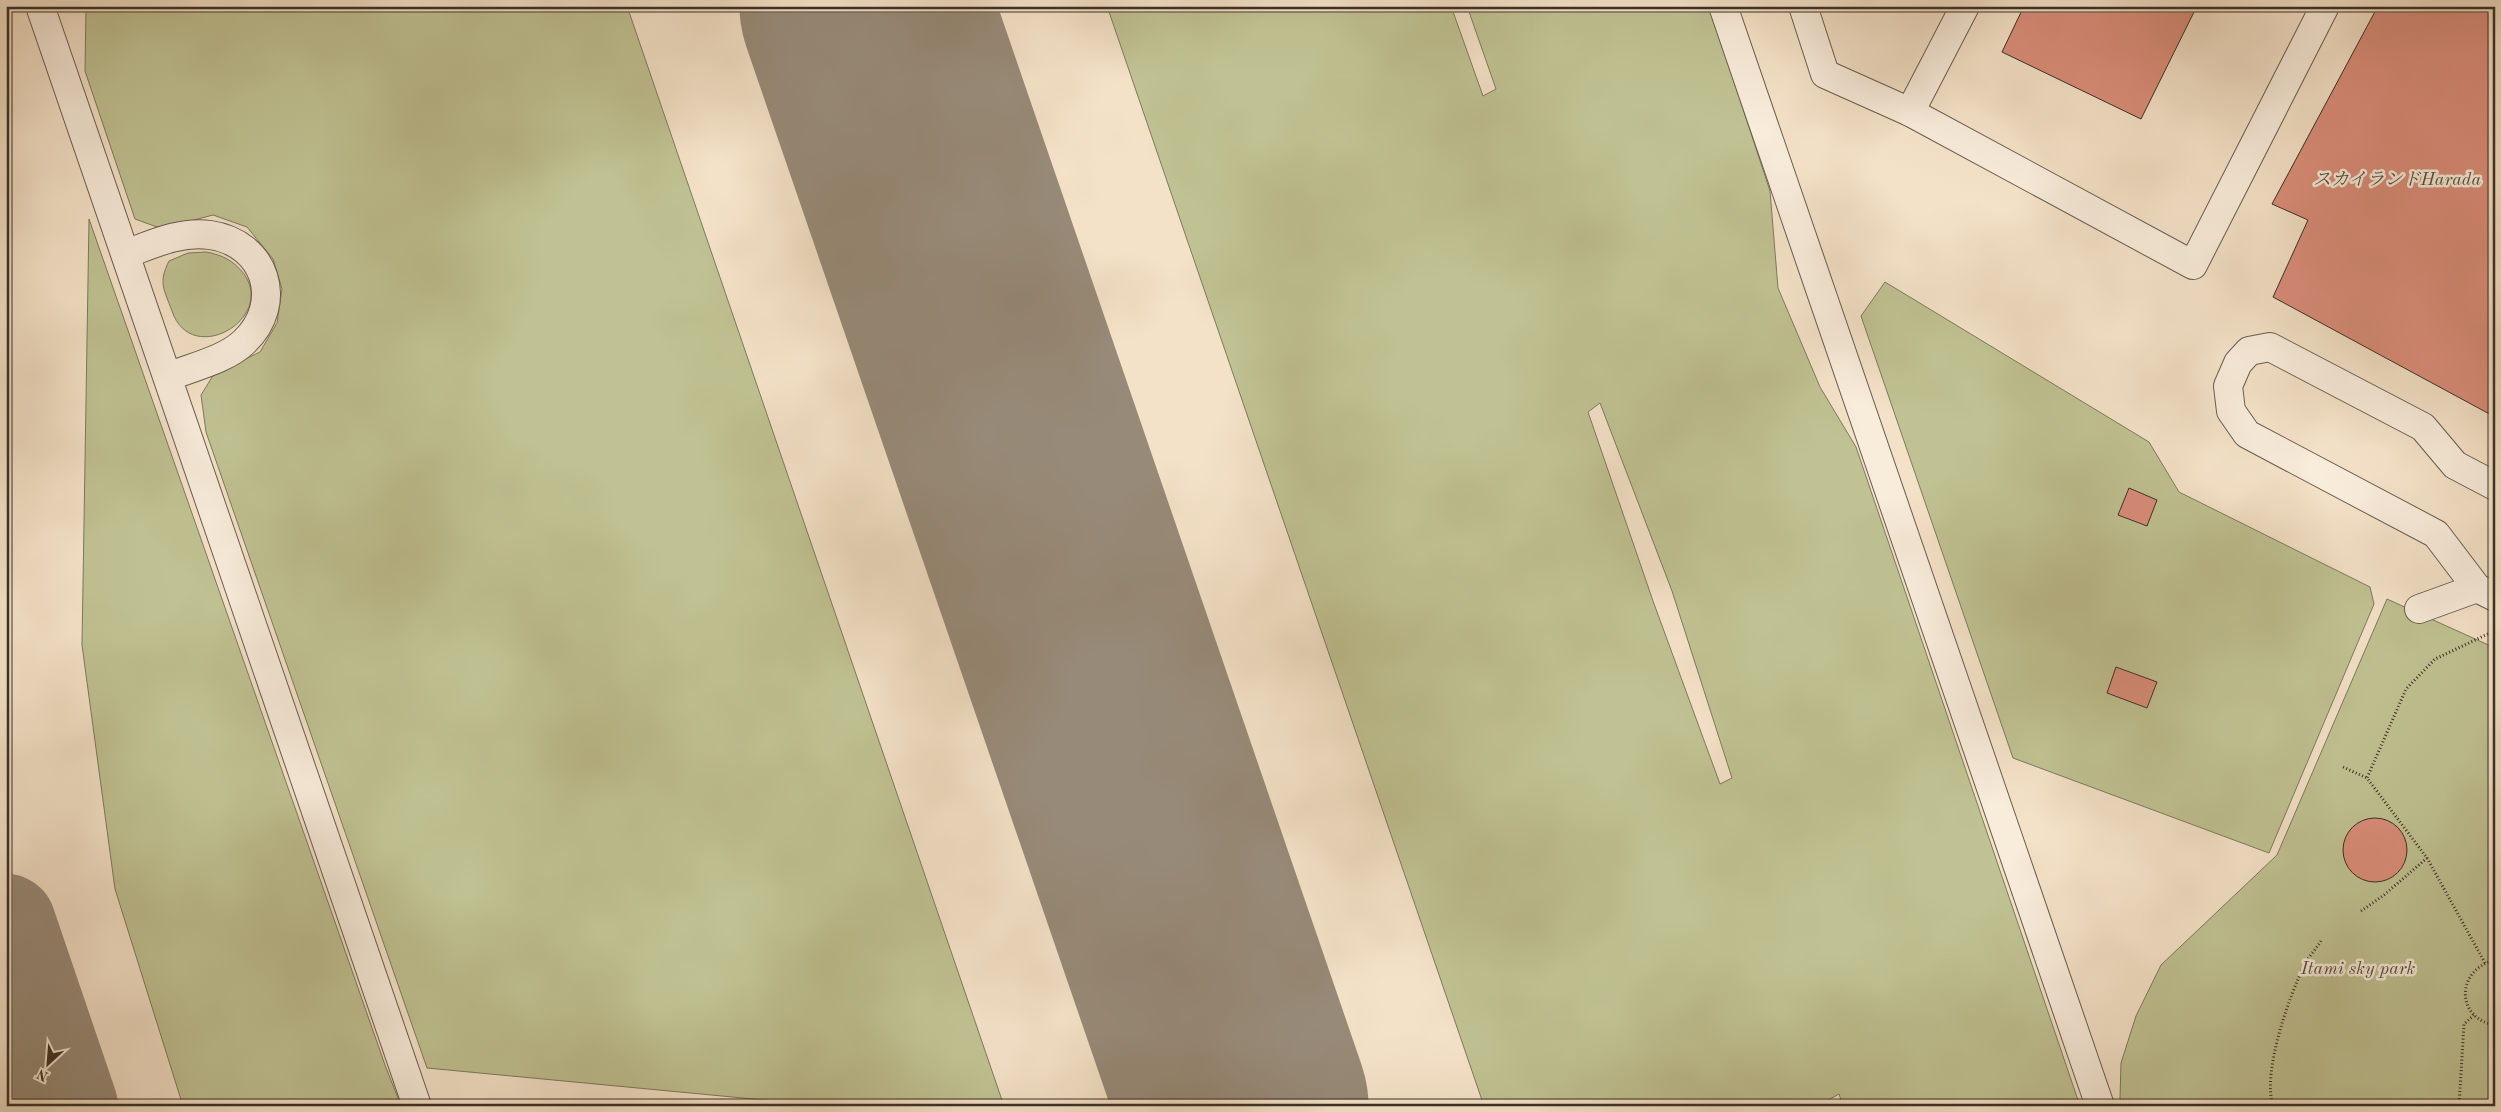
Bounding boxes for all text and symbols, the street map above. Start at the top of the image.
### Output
park label: スカイランドHarada [2313,171,2481,189]
park label: Itami sky park [2300,960,2416,978]
north arrow [22,1040,72,1090]
text: N [35,1066,51,1083]

